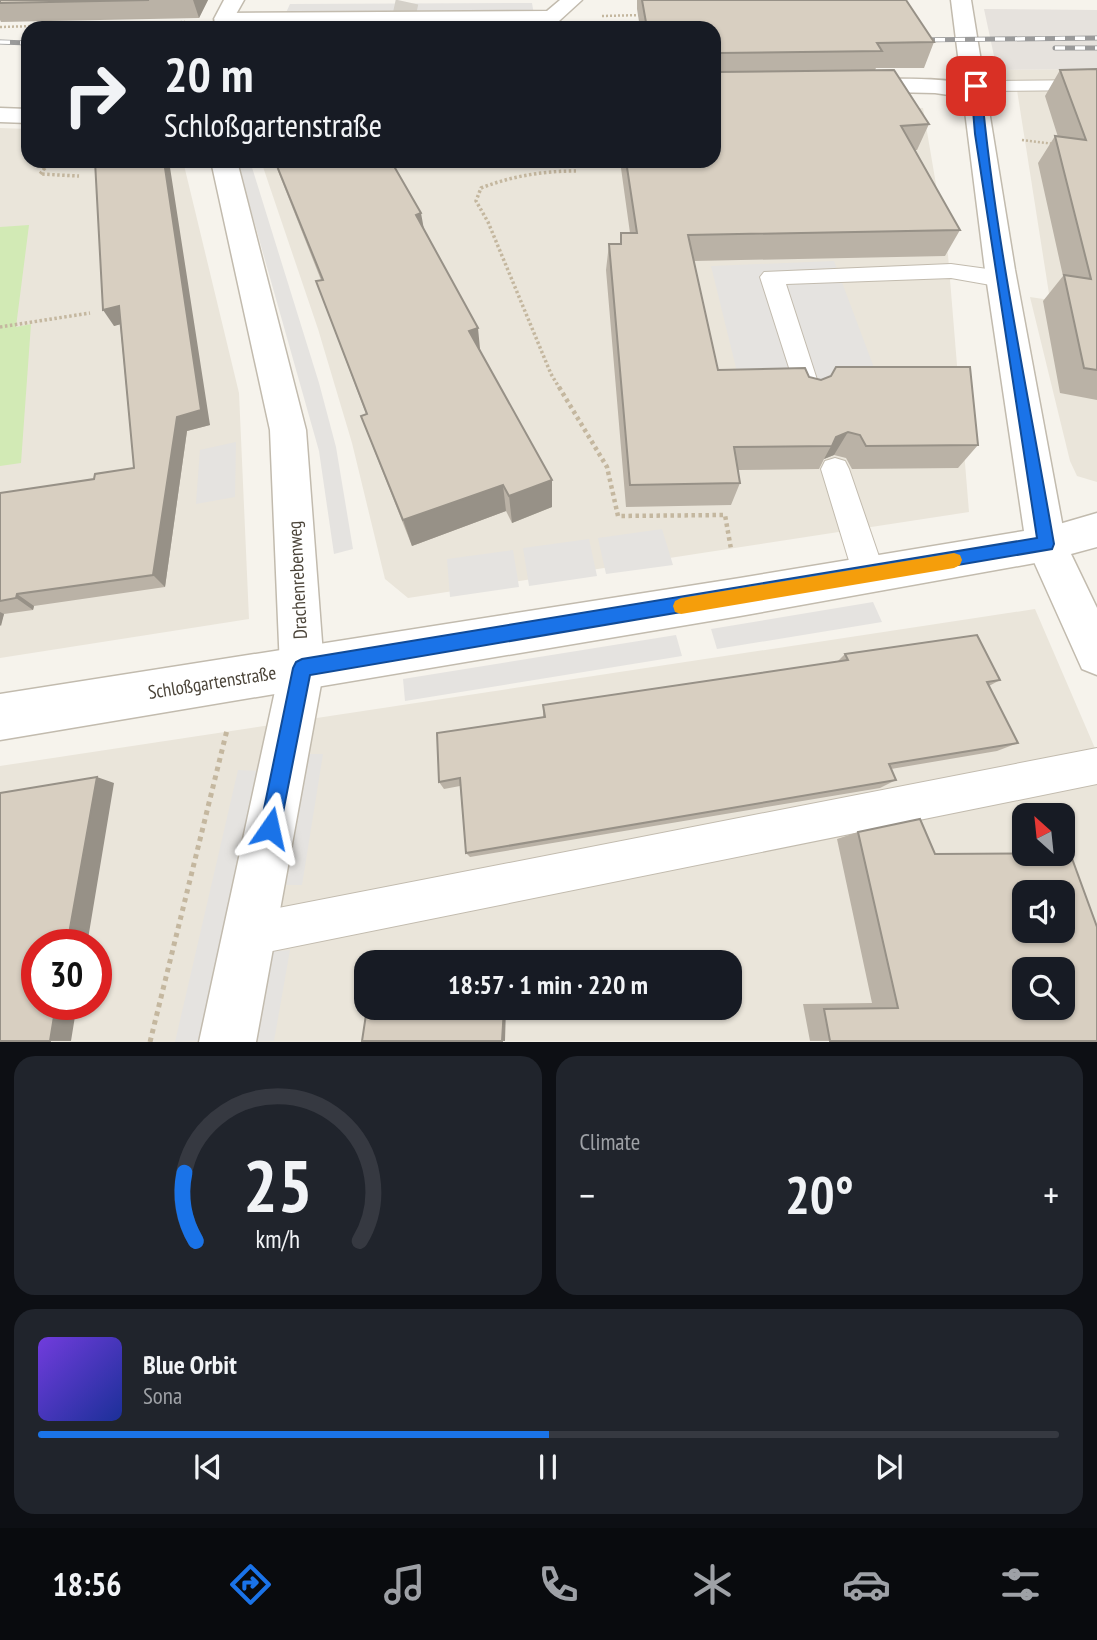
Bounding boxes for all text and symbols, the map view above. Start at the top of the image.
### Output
text: 20 m [164,42,253,106]
icon: right [49,49,140,140]
pin [946,56,1006,116]
icon: arrive [957,67,995,105]
text: Schloßgartenstraße [164,104,382,146]
street label: Drachenrebenweg [282,520,312,640]
street label: Schloßgartenstraße [146,660,278,704]
position arrow [233,791,307,865]
north arrow [1012,803,1074,866]
map controls [1012,803,1075,1020]
button: sound [1012,880,1075,943]
speed limit sign: 30 [21,929,112,1020]
button: search [1012,957,1075,1020]
text: 18:57 · 1 min · 220 m [448,968,648,1001]
text: Climate [580,1127,640,1156]
text: 25 [243,1138,313,1232]
text: 20° [785,1161,854,1228]
text: − [580,1170,595,1219]
text: + [1043,1170,1059,1219]
text: km/h [256,1223,300,1255]
text: Blue Orbit [143,1348,237,1381]
text: Sona [143,1381,182,1410]
icon: previous [189,1448,227,1486]
icon: pause [529,1448,567,1486]
icon: next [870,1448,908,1486]
icon: directions [226,1560,275,1609]
icon: music [380,1560,429,1609]
icon: phone [534,1560,583,1609]
icon: climate [688,1560,737,1609]
icon: car [842,1560,891,1609]
icon: filters [996,1560,1045,1609]
text: 18:56 [52,1563,122,1605]

